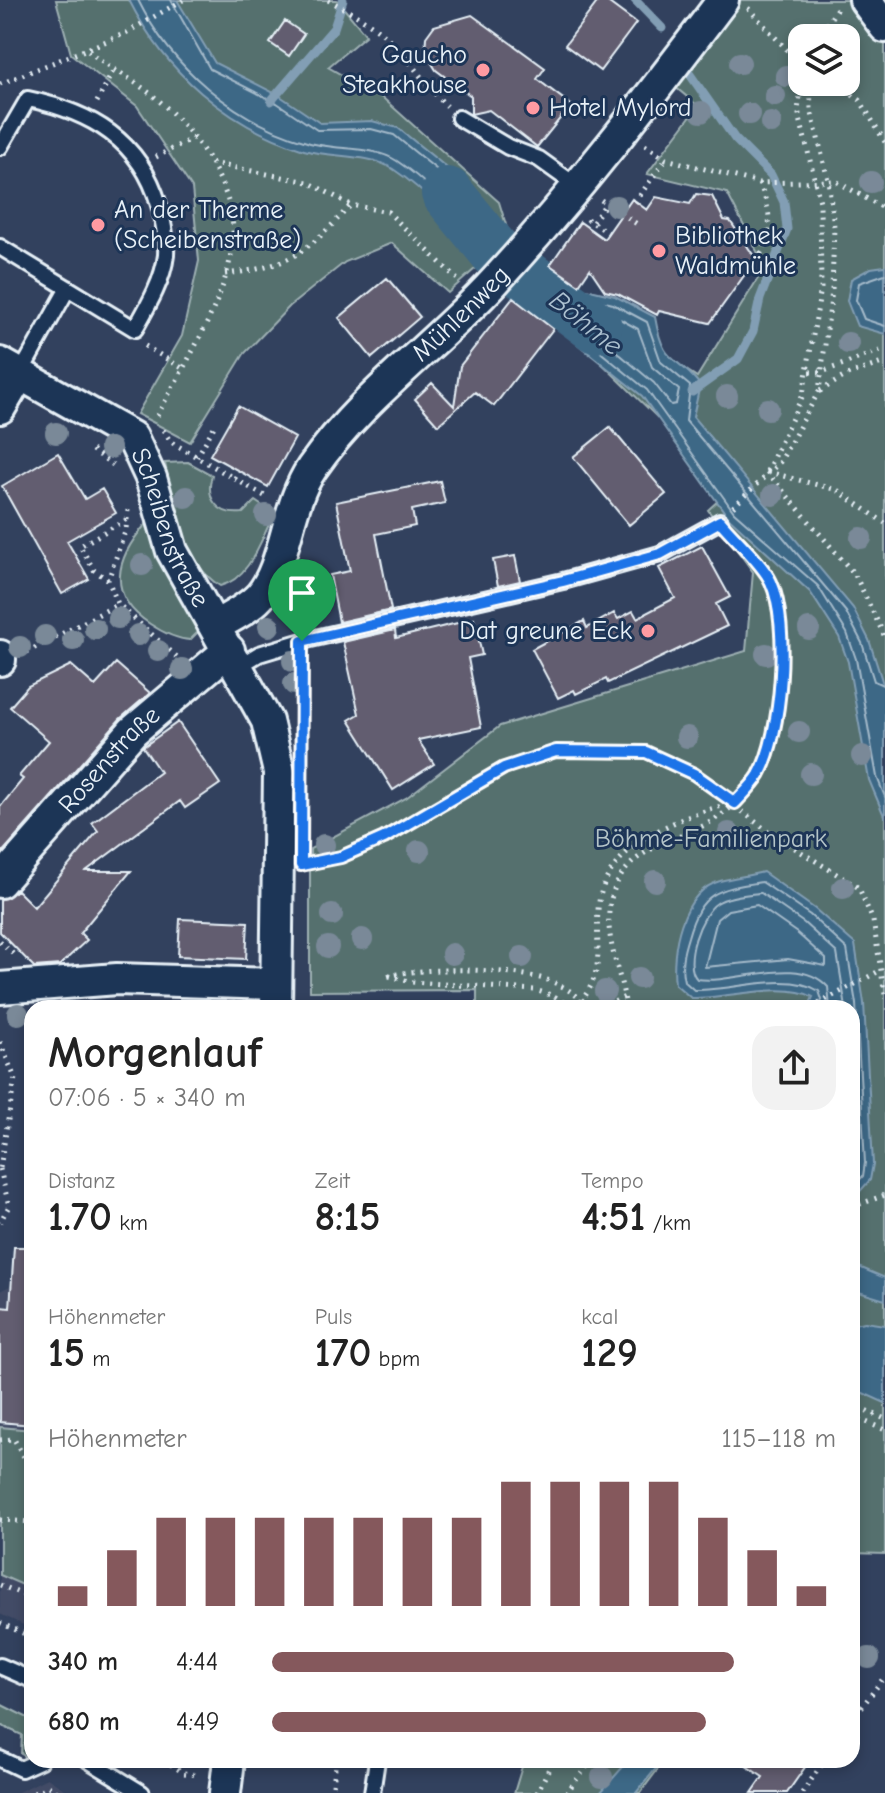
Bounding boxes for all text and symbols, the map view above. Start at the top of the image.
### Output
map controls [788,24,860,96]
button: layers [788,24,860,96]
place label: Gaucho Steakhouse [342,40,467,100]
marker: Gaucho Steakhouse [474,61,492,79]
place label: Hotel Mylord [549,93,692,123]
marker: Hotel Mylord [524,99,542,117]
place label: An der Therme (Scheibenstraße) [114,195,301,255]
marker: An der Therme (Scheibenstraße) [89,216,107,234]
place label: Bibliothek Waldmühle [675,221,796,281]
marker: Bibliothek Waldmühle [650,242,668,260]
street label: Mühlenweg [406,260,516,368]
water label: Böhme [543,284,629,362]
street label: Scheibenstraße [124,443,215,613]
pin [268,559,336,641]
icon: arrive [280,571,324,615]
place label: Dat greune Eck [459,616,632,646]
marker: Dat greune Eck [639,622,657,640]
street label: Rosenstraße [52,700,166,820]
park label: Böhme-Familienpark [595,824,828,854]
button: share [752,1026,836,1110]
text: Morgenlauf [48,1027,262,1078]
text: 07:06 · 5 × 340 m [48,1083,246,1113]
text: Distanz [48,1168,115,1194]
text: Zeit [315,1168,350,1194]
text: Tempo [581,1168,644,1194]
text: 1.70 [48,1194,112,1240]
text: 8:15 [315,1194,380,1240]
text: 4:51 [581,1194,645,1240]
text: km [112,1210,148,1236]
text: /km [645,1210,691,1236]
text: Höhenmeter [48,1304,165,1330]
text: Puls [315,1304,352,1330]
text: kcal [581,1304,618,1330]
text: 15 [48,1330,85,1376]
text: 170 [315,1330,371,1376]
text: 129 [581,1330,638,1376]
text: m [85,1346,111,1372]
text: bpm [371,1346,420,1372]
text: Höhenmeter [48,1424,186,1454]
text: 115–118 m [722,1424,836,1454]
text: 340 m [48,1647,118,1677]
text: 4:44 [176,1647,218,1677]
text: 680 m [48,1707,120,1737]
text: 4:49 [176,1707,220,1737]

